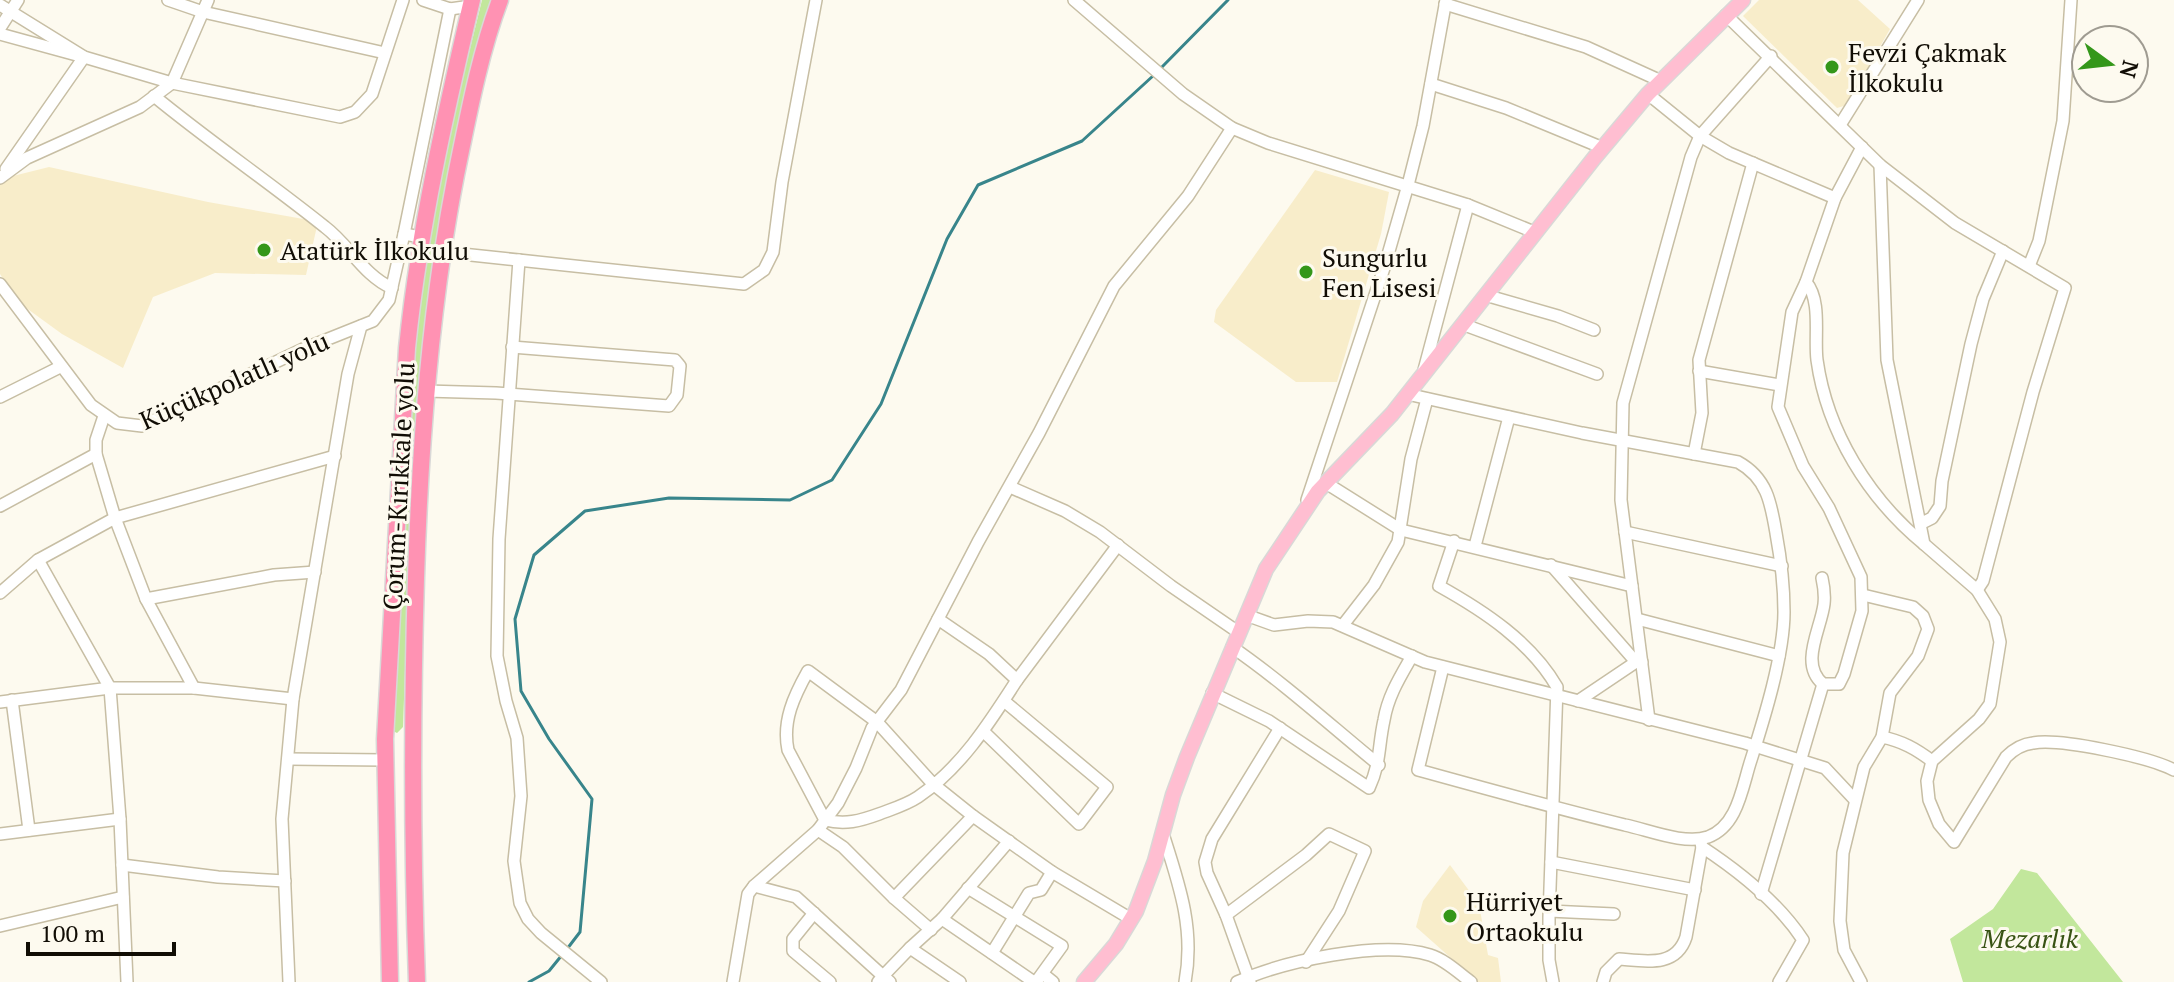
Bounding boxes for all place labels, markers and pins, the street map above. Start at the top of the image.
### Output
place label: Fevzi Çakmak İlkokulu [1848,35,2007,99]
marker: Fevzi Çakmak İlkokulu [1823,58,1841,76]
place label: Atatürk İlkokulu [280,233,469,267]
place label: Sungurlu Fen Lisesi [1322,240,1437,304]
marker: Atatürk İlkokulu [255,241,273,259]
marker: Sungurlu Fen Lisesi [1297,263,1315,281]
place label: Hürriyet Ortaokulu [1466,884,1584,948]
marker: Hürriyet Ortaokulu [1441,907,1459,925]

